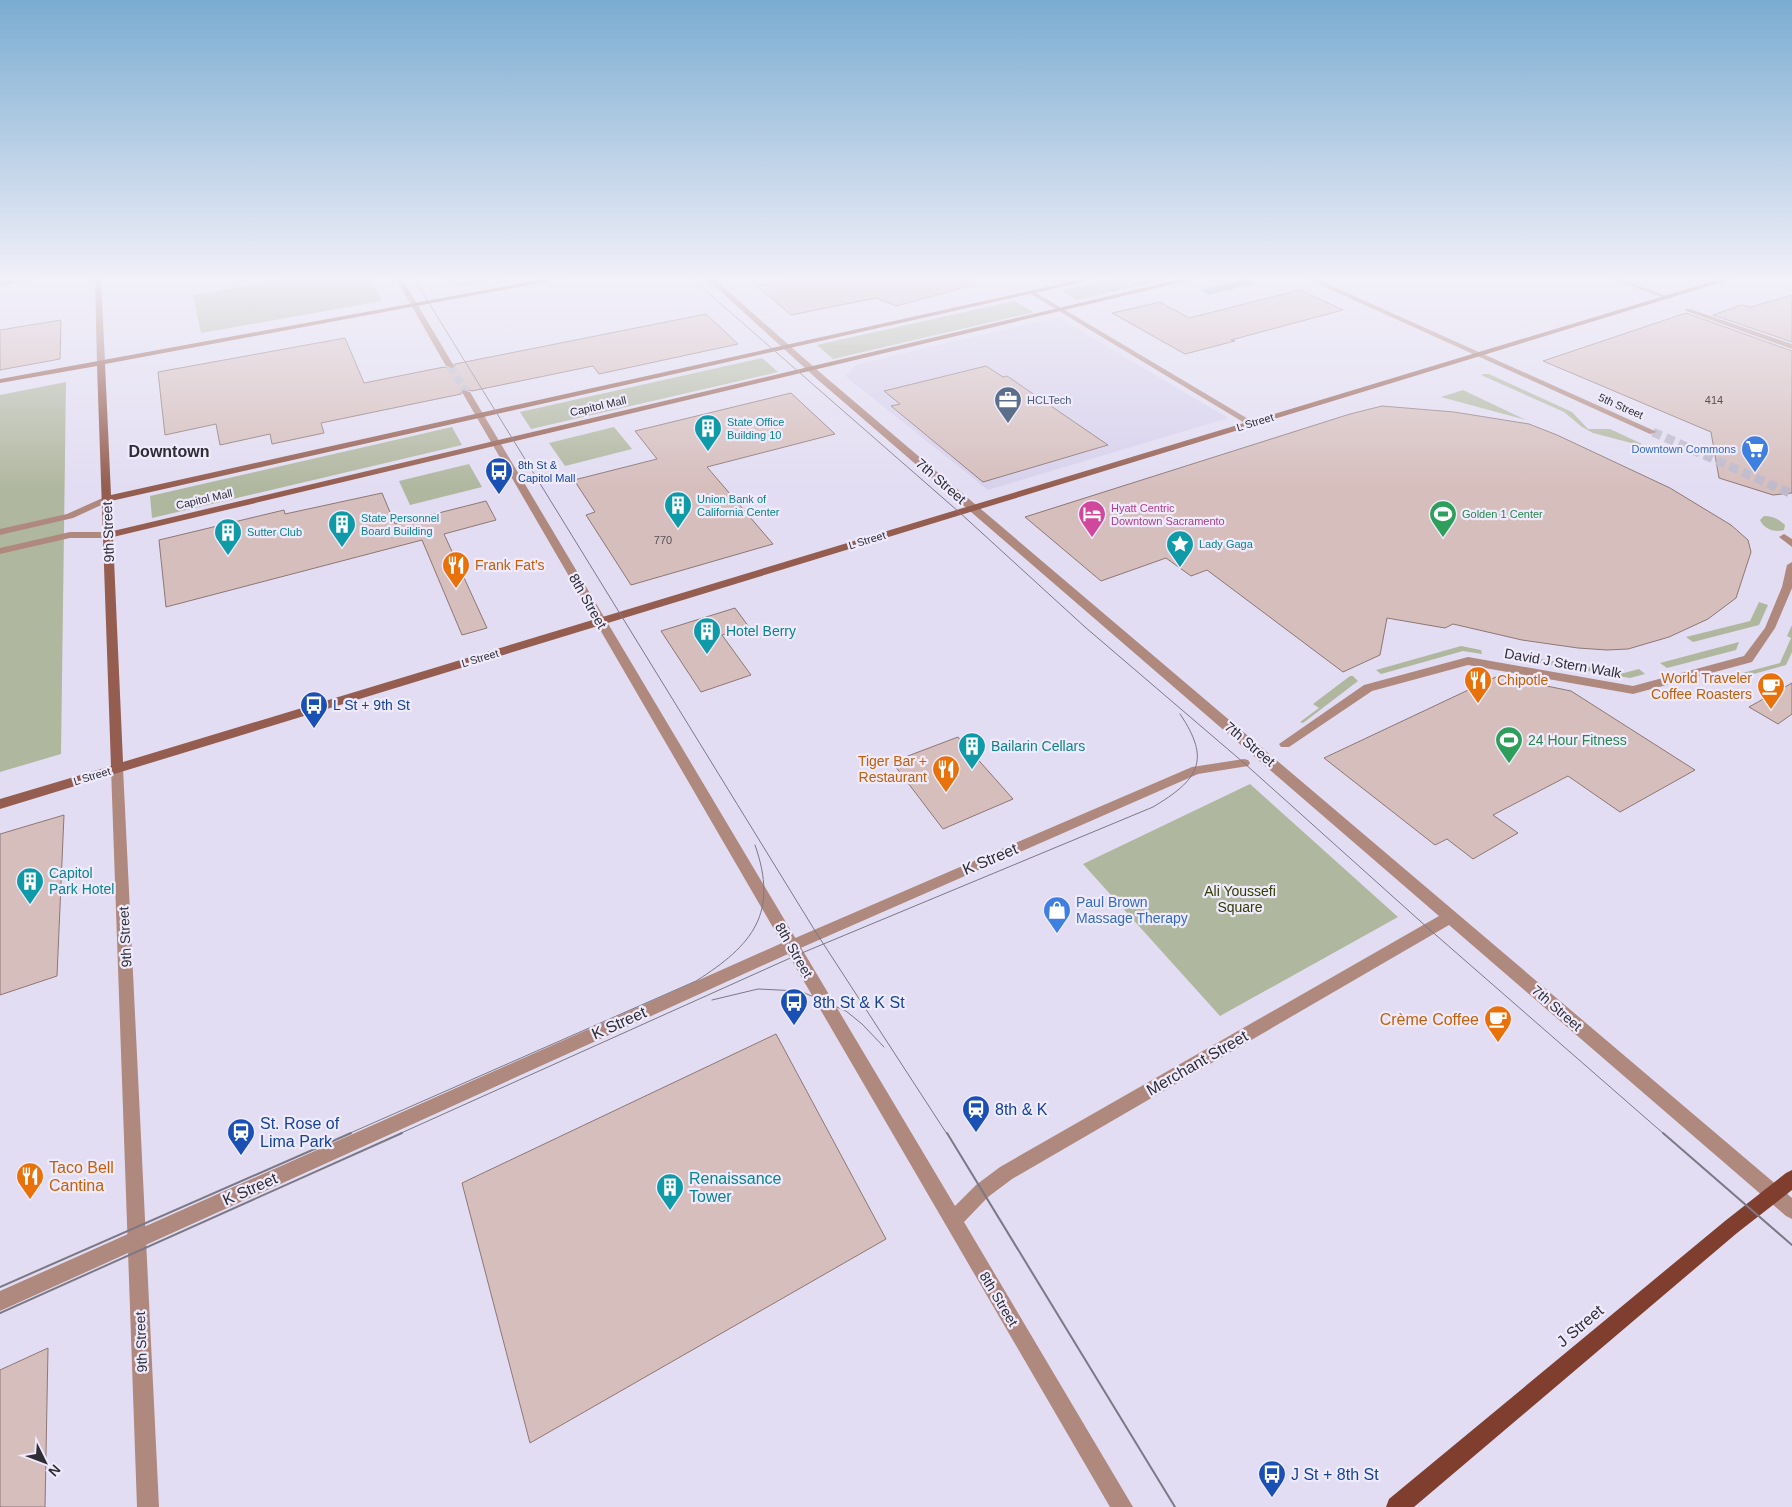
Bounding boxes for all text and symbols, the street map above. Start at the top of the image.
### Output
office icon: HCLTech [993,385,1023,424]
street label: 5th Street [1597,391,1645,421]
street label: Capitol Mall [569,394,627,418]
place label: HCLTech [1027,394,1071,406]
house number: 414 [1705,394,1723,406]
street label: L Street [1235,411,1275,433]
building icon: State Office Building 10 [693,413,723,452]
place label: State Office Building 10 [727,416,784,441]
supermarket icon: Downtown Commons [1740,434,1770,473]
district label: Downtown [129,443,209,460]
place label: Downtown Commons [1631,443,1736,455]
street label: 7th Street [913,455,969,507]
bus stop icon: 8th St & Capitol Mall [484,456,514,495]
place label: 8th St & Capitol Mall [518,459,575,484]
street label: Capitol Mall [175,487,233,511]
building icon: Union Bank of California Center [663,490,693,529]
place label: Union Bank of California Center [697,493,780,518]
hotel icon: Hyatt Centric Downtown Sacramento [1077,499,1107,538]
sports icon: Golden 1 Center [1428,499,1458,538]
street label: 9th Street [99,501,117,563]
place label: Hyatt Centric Downtown Sacramento [1111,502,1225,527]
place label: Golden 1 Center [1462,508,1543,520]
building icon: State Personnel Board Building [327,509,357,548]
place label: State Personnel Board Building [361,512,439,537]
building icon: Sutter Club [213,517,243,556]
place label: Sutter Club [247,526,302,538]
street label: L Street [847,529,887,551]
place icon: Lady Gaga [1165,529,1195,568]
house number: 770 [654,534,672,546]
place label: Lady Gaga [1199,538,1254,550]
restaurant icon: Frank Fat's [441,550,471,589]
place label: Frank Fat's [475,557,545,573]
street label: 8th Street [566,571,610,631]
building icon: Hotel Berry [692,616,722,655]
place label: Hotel Berry [726,623,796,639]
street label: David J Stern Walk [1503,645,1624,681]
street label: L Street [460,647,500,669]
restaurant icon: Chipotle [1463,665,1493,704]
place label: World Traveler Coffee Roasters [1651,670,1752,702]
cafe icon: World Traveler Coffee Roasters [1756,671,1786,710]
place label: Chipotle [1497,672,1549,688]
bus stop icon: L St + 9th St [299,690,329,729]
place label: L St + 9th St [333,697,410,713]
street label: 7th Street [1222,718,1278,770]
sports icon: 24 Hour Fitness [1494,725,1524,764]
building icon: Bailarin Cellars [957,731,987,770]
place label: 24 Hour Fitness [1528,732,1627,748]
place label: Bailarin Cellars [991,738,1085,754]
place label: Tiger Bar + Restaurant [858,753,927,785]
restaurant icon: Tiger Bar + Restaurant [931,754,961,793]
street label: L Street [72,765,112,787]
street label: K Street [960,840,1020,878]
place label: Capitol Park Hotel [49,865,114,897]
building icon: Capitol Park Hotel [15,866,45,905]
park label: Ali Youssefi Square [1204,883,1276,915]
place label: Paul Brown Massage Therapy [1076,894,1188,926]
shop icon: Paul Brown Massage Therapy [1042,895,1072,934]
street label: 9th Street [115,906,135,968]
street label: 8th Street [772,920,816,980]
street label: 7th Street [1529,982,1585,1034]
bus stop icon: 8th St & K St [779,987,809,1026]
place label: 8th St & K St [813,994,905,1011]
street label: K Street [589,1003,649,1043]
cafe icon: Crème Coffee [1483,1004,1513,1043]
place label: Crème Coffee [1380,1011,1479,1028]
street label: Merchant Street [1143,1027,1251,1099]
station icon: 8th & K [961,1094,991,1133]
place label: 8th & K [995,1101,1048,1118]
place label: St. Rose of Lima Park [260,1115,340,1150]
station icon: St. Rose of Lima Park [226,1117,256,1156]
place label: Taco Bell Cantina [49,1159,114,1194]
restaurant icon: Taco Bell Cantina [15,1161,45,1200]
street label: K Street [220,1169,280,1209]
place label: Renaissance Tower [689,1170,782,1205]
building icon: Renaissance Tower [655,1172,685,1211]
street label: 8th Street [977,1269,1022,1329]
street label: J Street [1553,1301,1607,1350]
street label: 9th Street [132,1311,150,1373]
north arrow [20,1437,70,1487]
bus stop icon: J St + 8th St [1257,1459,1287,1498]
text: N [45,1462,64,1480]
place label: J St + 8th St [1291,1466,1379,1483]

